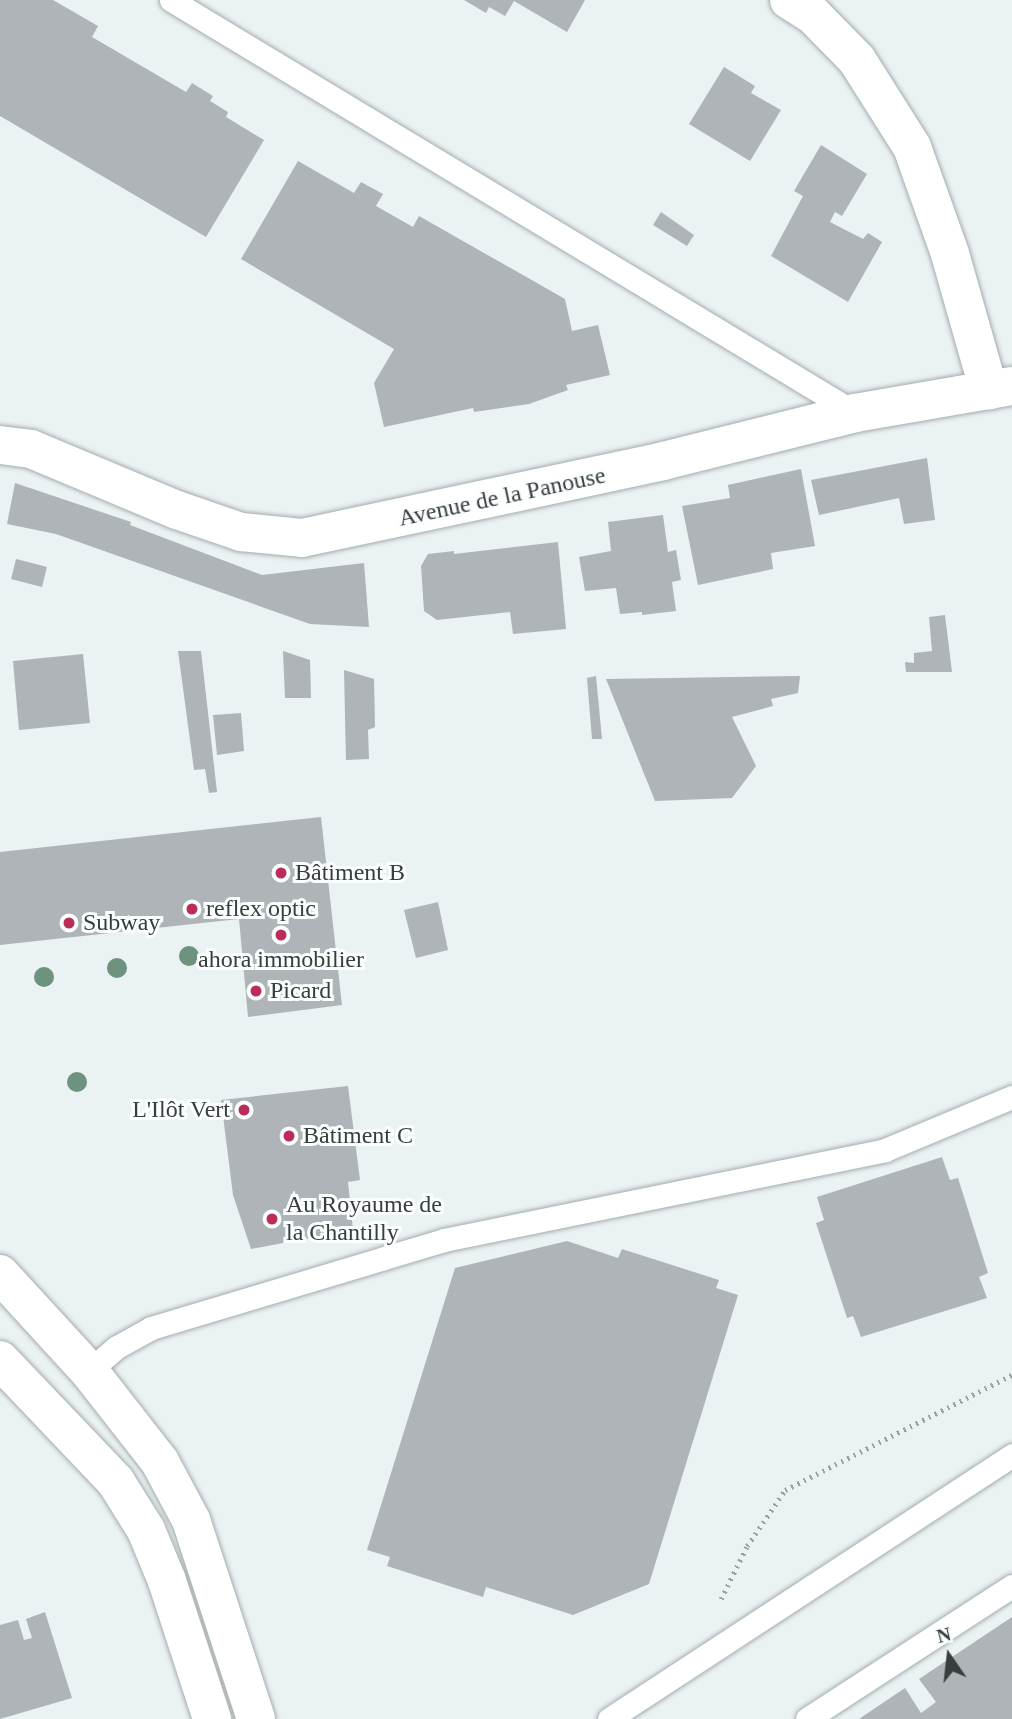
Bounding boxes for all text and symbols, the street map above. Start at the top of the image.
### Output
street label: Avenue de la Panouse [396,461,608,533]
place label: Bâtiment B [295,859,405,887]
marker: Bâtiment B [273,865,289,881]
place label: reflex optic [206,895,316,923]
marker: reflex optic [184,901,200,917]
place label: Subway [83,909,160,937]
marker: Subway [61,915,77,931]
marker: ahora immobilier [273,927,289,943]
place label: ahora immobilier [198,946,364,974]
place label: Picard [270,977,331,1005]
marker: Picard [248,983,264,999]
place label: L'Ilôt Vert [132,1096,230,1124]
marker: L'Ilôt Vert [236,1102,252,1118]
place label: Bâtiment C [303,1122,413,1150]
marker: Bâtiment C [281,1128,297,1144]
place label: Au Royaume de la Chantilly [286,1191,442,1247]
marker: Au Royaume de la Chantilly [264,1211,280,1227]
north arrow [914,1621,984,1691]
text: N [935,1623,953,1647]

